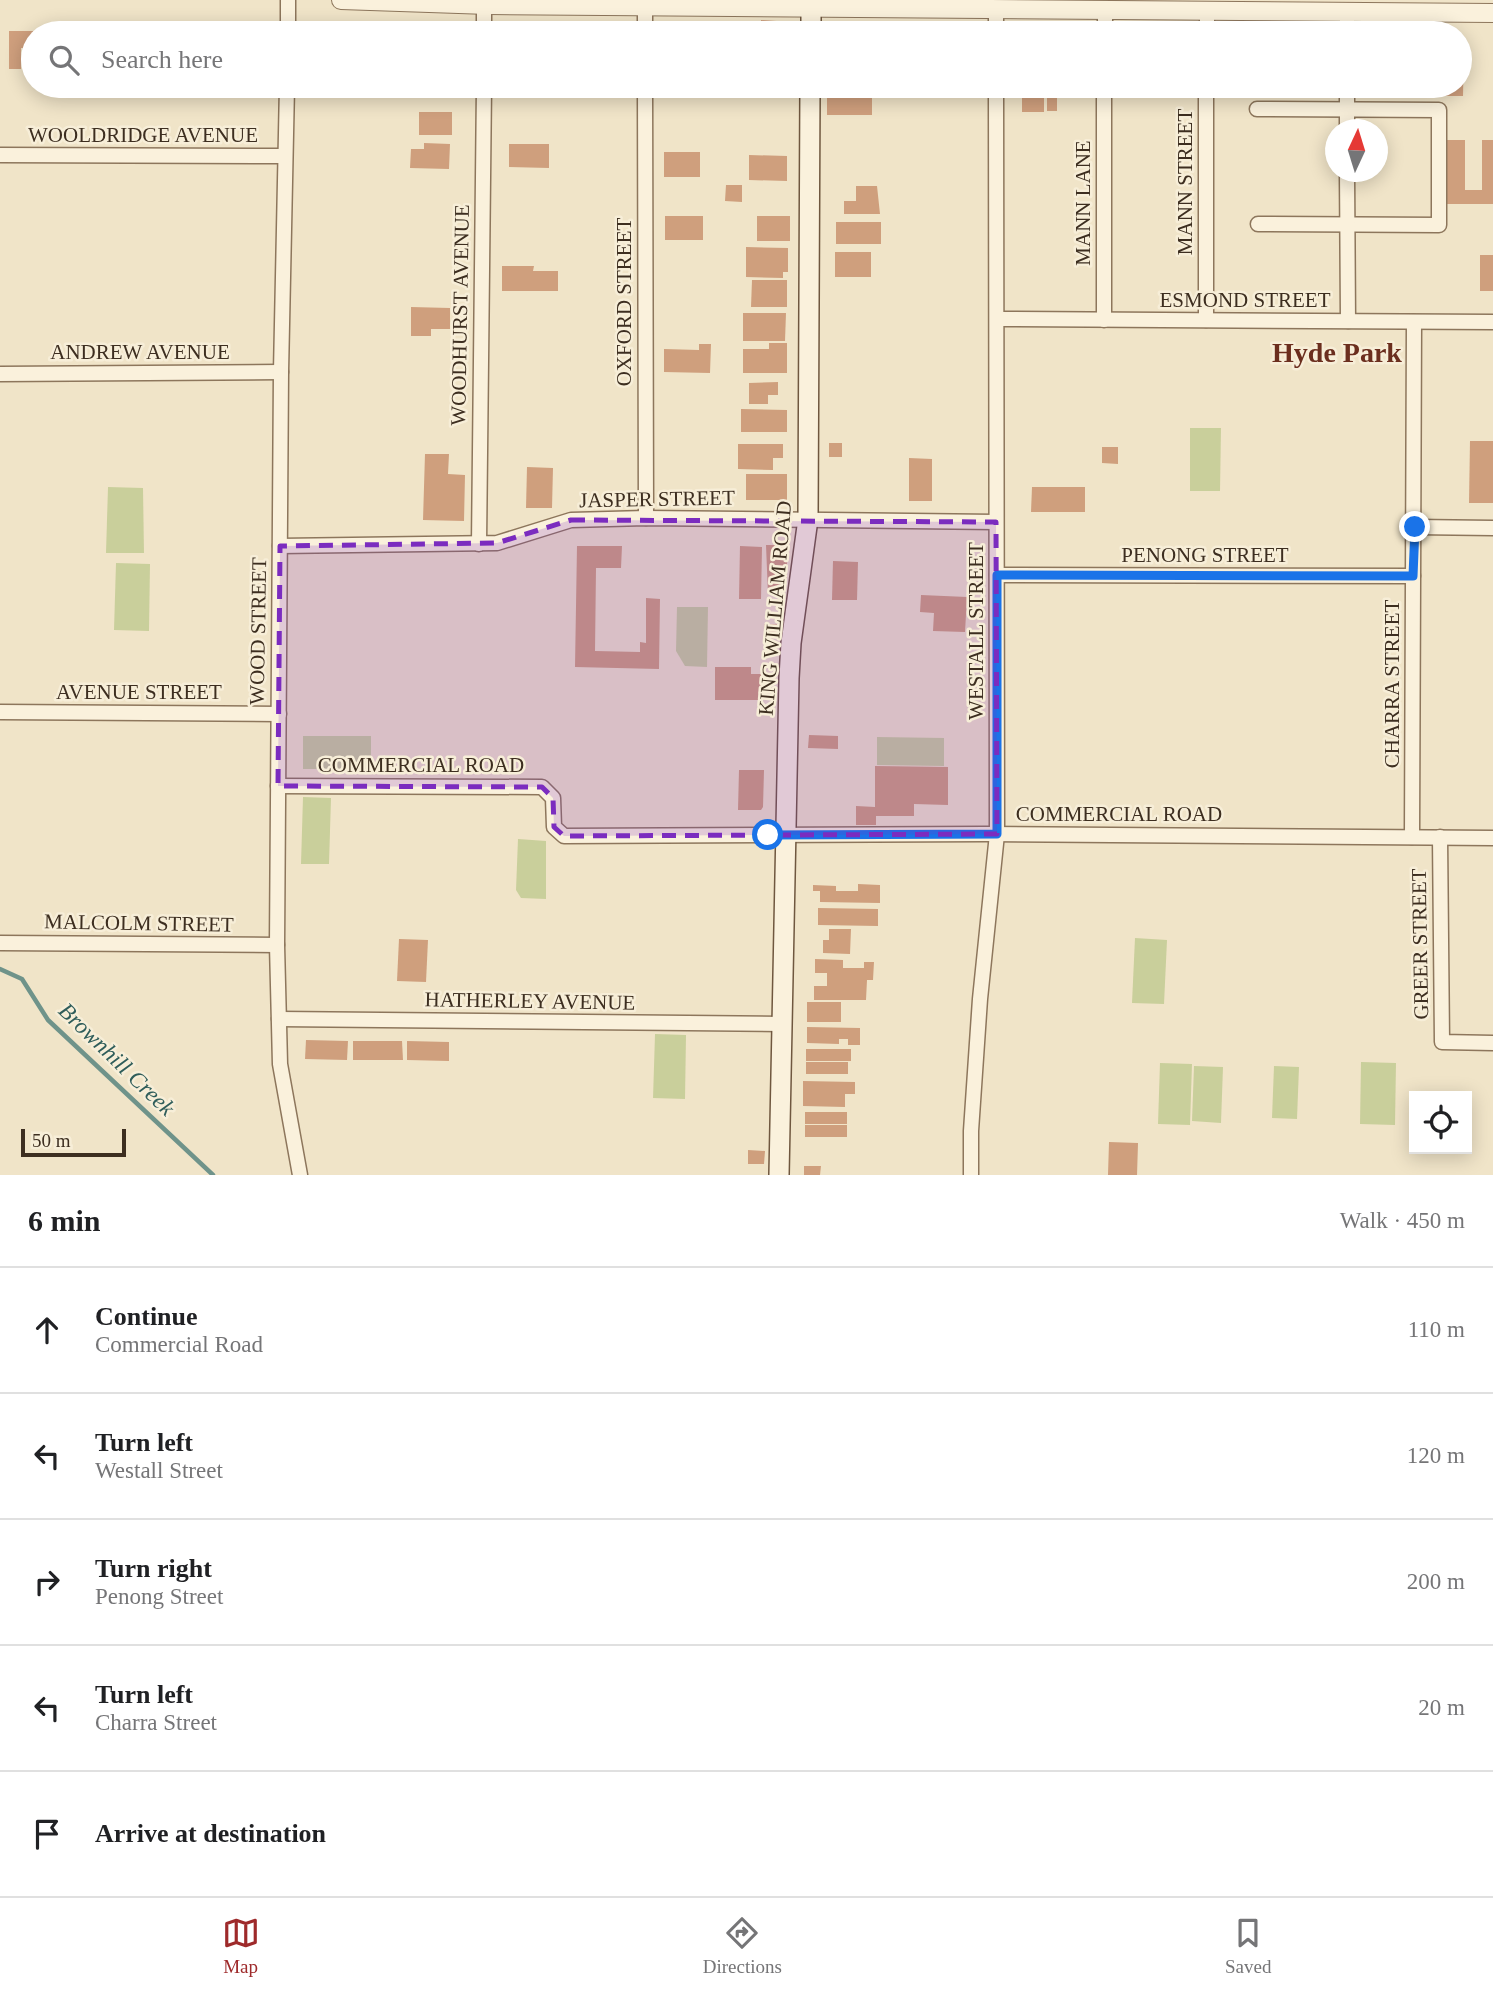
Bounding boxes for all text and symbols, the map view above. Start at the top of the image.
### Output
search box [21,21,1472,98]
icon: search [45,41,83,79]
text: Search here [101,45,223,74]
street label: MANN STREET [1173,109,1197,255]
north arrow [1325,119,1388,182]
street label: WOOLDRIDGE AVENUE [28,123,258,147]
street label: MANN LANE [1071,140,1095,266]
street label: WOODHURST AVENUE [446,204,474,426]
street label: OXFORD STREET [612,218,636,386]
street label: ESMOND STREET [1160,288,1331,312]
district label: Hyde Park [1272,337,1402,368]
street label: ANDREW AVENUE [50,340,230,364]
street label: JASPER STREET [579,486,735,512]
street label: KING WILLIAM ROAD [754,500,796,716]
route end [1399,511,1430,542]
street label: WESTALL STREET [964,542,988,720]
street label: PENONG STREET [1121,543,1289,567]
street label: WOOD STREET [245,557,271,705]
street label: CHARRA STREET [1380,600,1404,768]
street label: AVENUE STREET [56,680,222,704]
street label: COMMERCIAL ROAD [318,753,524,777]
street label: COMMERCIAL ROAD [1016,802,1222,826]
route start [752,819,783,850]
street label: GREER STREET [1407,868,1433,1020]
street label: MALCOLM STREET [44,909,234,937]
street label: HATHERLEY AVENUE [425,987,635,1015]
water label: Brownhill Creek [54,998,180,1121]
map controls [1409,1091,1472,1154]
button: locate [1409,1091,1472,1154]
scale bar [21,1126,126,1158]
text: 50 m [32,1130,71,1151]
text: 6 min [28,1204,101,1237]
text: Walk · 450 m [1340,1208,1465,1233]
text: Continue [95,1302,198,1331]
icon: ahead [28,1311,66,1349]
text: 110 m [1408,1317,1465,1342]
text: Commercial Road [95,1332,263,1357]
text: Turn left [95,1428,193,1457]
icon: left [28,1437,66,1475]
text: 120 m [1407,1443,1465,1468]
text: Westall Street [95,1458,223,1483]
text: Turn right [95,1554,212,1583]
icon: right [28,1563,66,1601]
text: 200 m [1407,1569,1465,1594]
text: Penong Street [95,1584,223,1609]
text: Turn left [95,1680,193,1709]
icon: left [28,1689,66,1727]
text: 20 m [1418,1695,1465,1720]
text: Charra Street [95,1710,217,1735]
icon: arrive [28,1815,66,1853]
text: Arrive at destination [95,1819,326,1848]
tab: Map [222,1914,260,1978]
tab: Directions [703,1914,782,1978]
tab: Saved [1225,1914,1271,1978]

